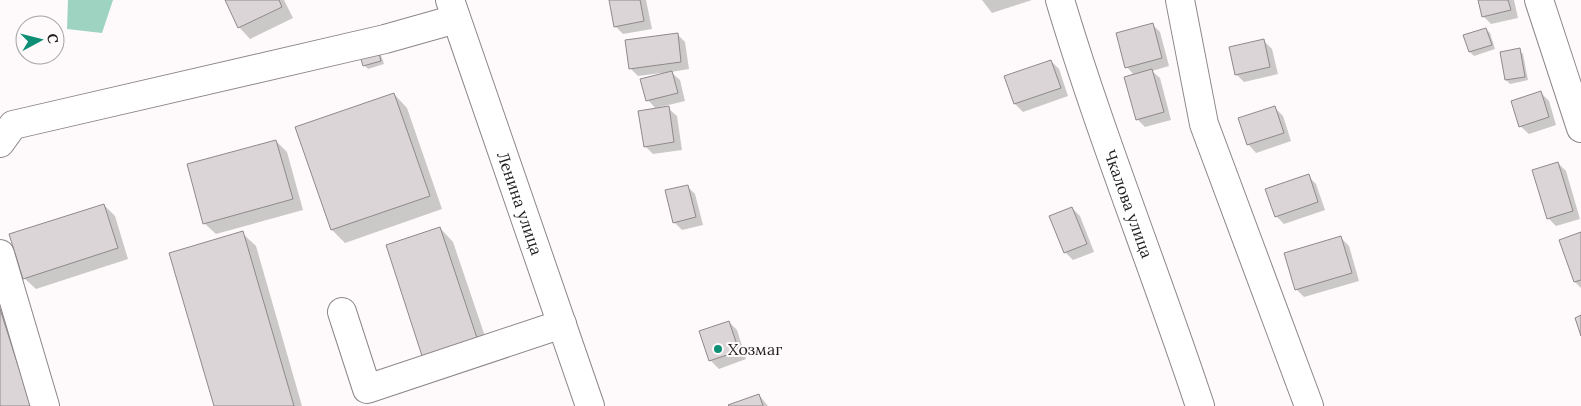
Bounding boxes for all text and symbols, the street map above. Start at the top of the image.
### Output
north arrow [15,15,65,65]
text: С [43,33,62,45]
street label: Чкалова улица [1100,147,1157,261]
street label: Ленина улица [493,149,547,258]
place label: Хозмаг [728,339,782,359]
marker: Хозмаг [712,343,724,355]

